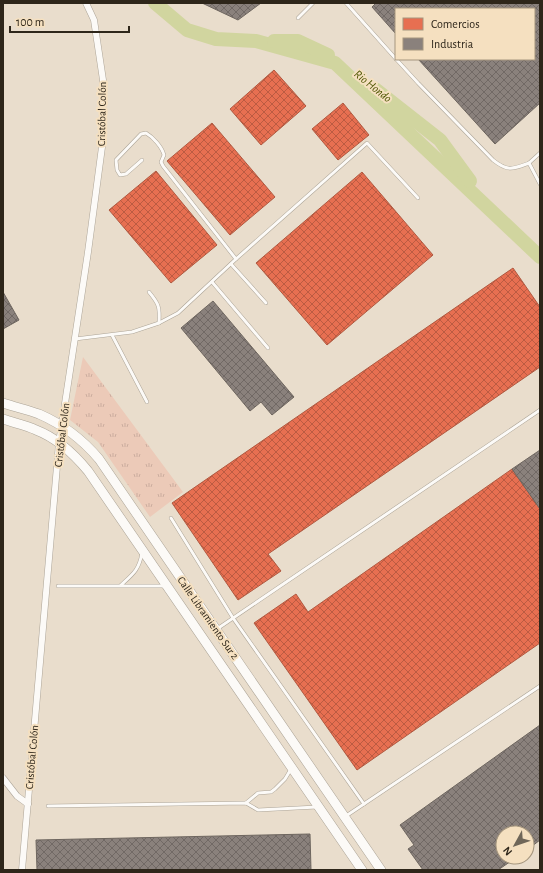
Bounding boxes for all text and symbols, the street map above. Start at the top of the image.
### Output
scale bar [10,8,129,34]
legend [395,8,535,60]
text: 100 m [16,16,44,28]
text: Comercios [431,18,480,30]
text: Industria [431,38,474,50]
water label: Rio Hondo [352,67,394,105]
street label: Cristóbal Colón [96,82,108,146]
street label: Cristóbal Colón [53,402,71,468]
street label: Calle Libramiento Sur 2 [175,575,241,661]
street label: Cristóbal Colón [24,724,40,790]
north arrow [495,825,535,865]
text: N [501,845,514,858]

